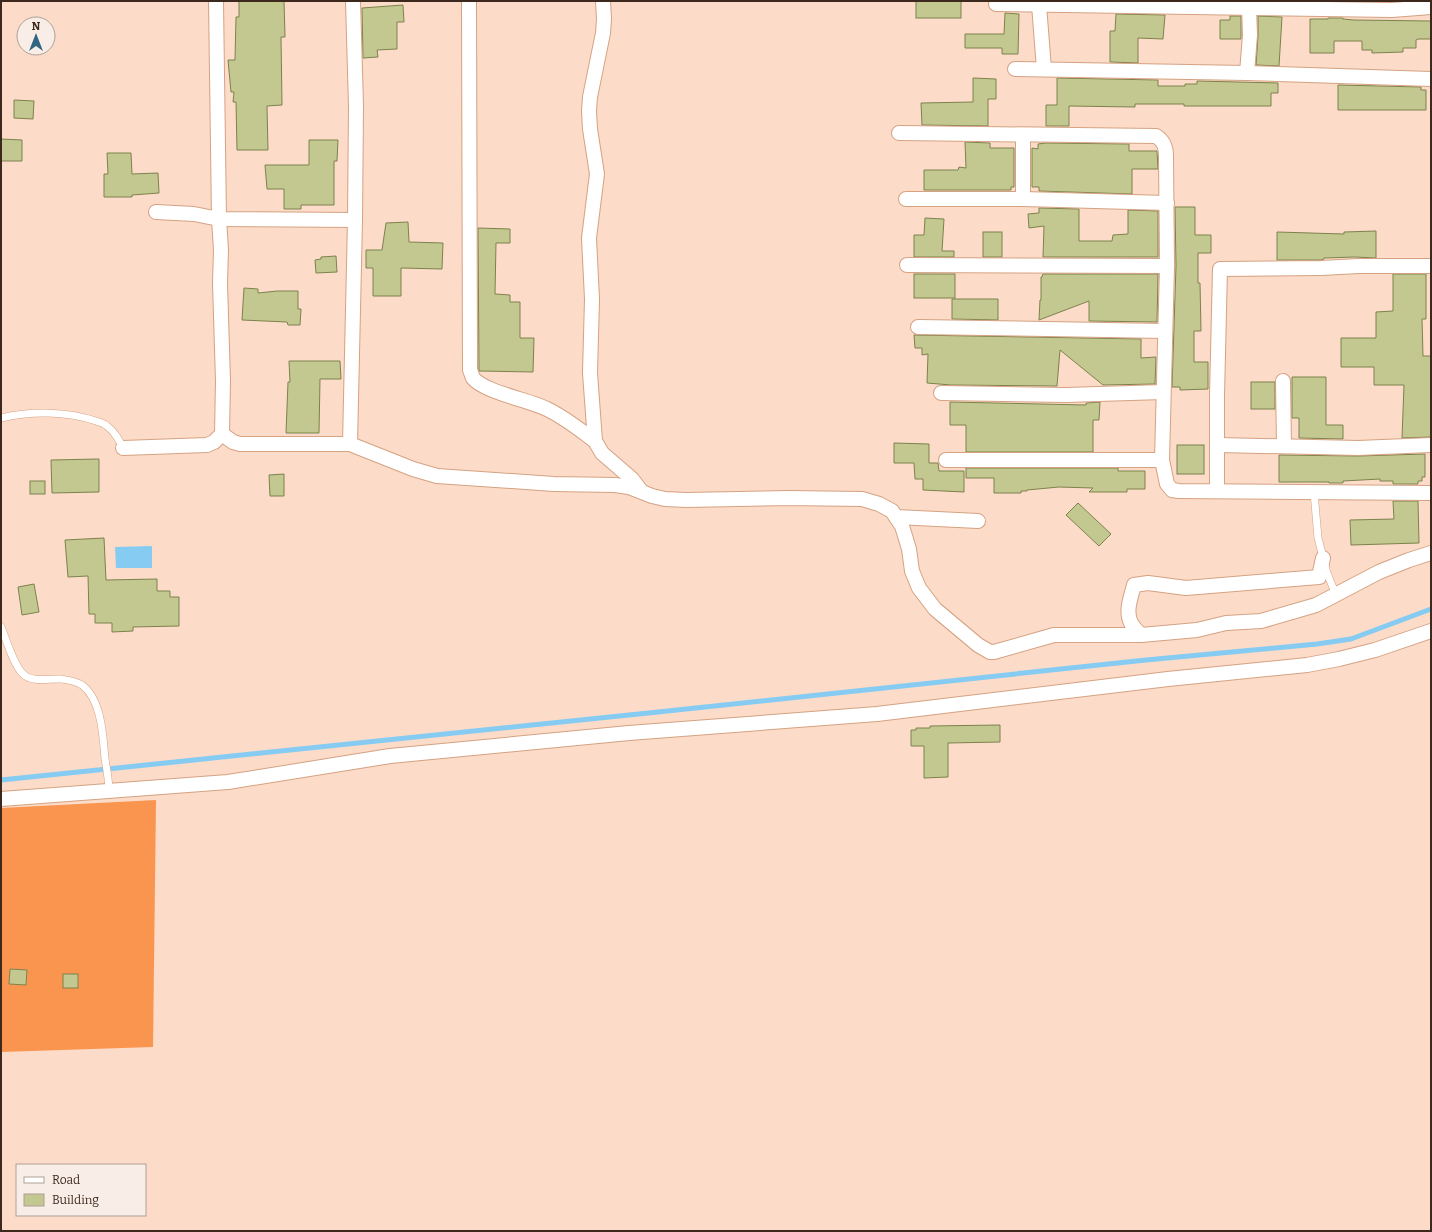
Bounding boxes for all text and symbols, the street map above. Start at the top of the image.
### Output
north arrow [16,16,56,56]
text: N [32,20,41,33]
legend [16,1164,146,1216]
text: Road [52,1173,80,1187]
text: Building [52,1193,99,1207]

